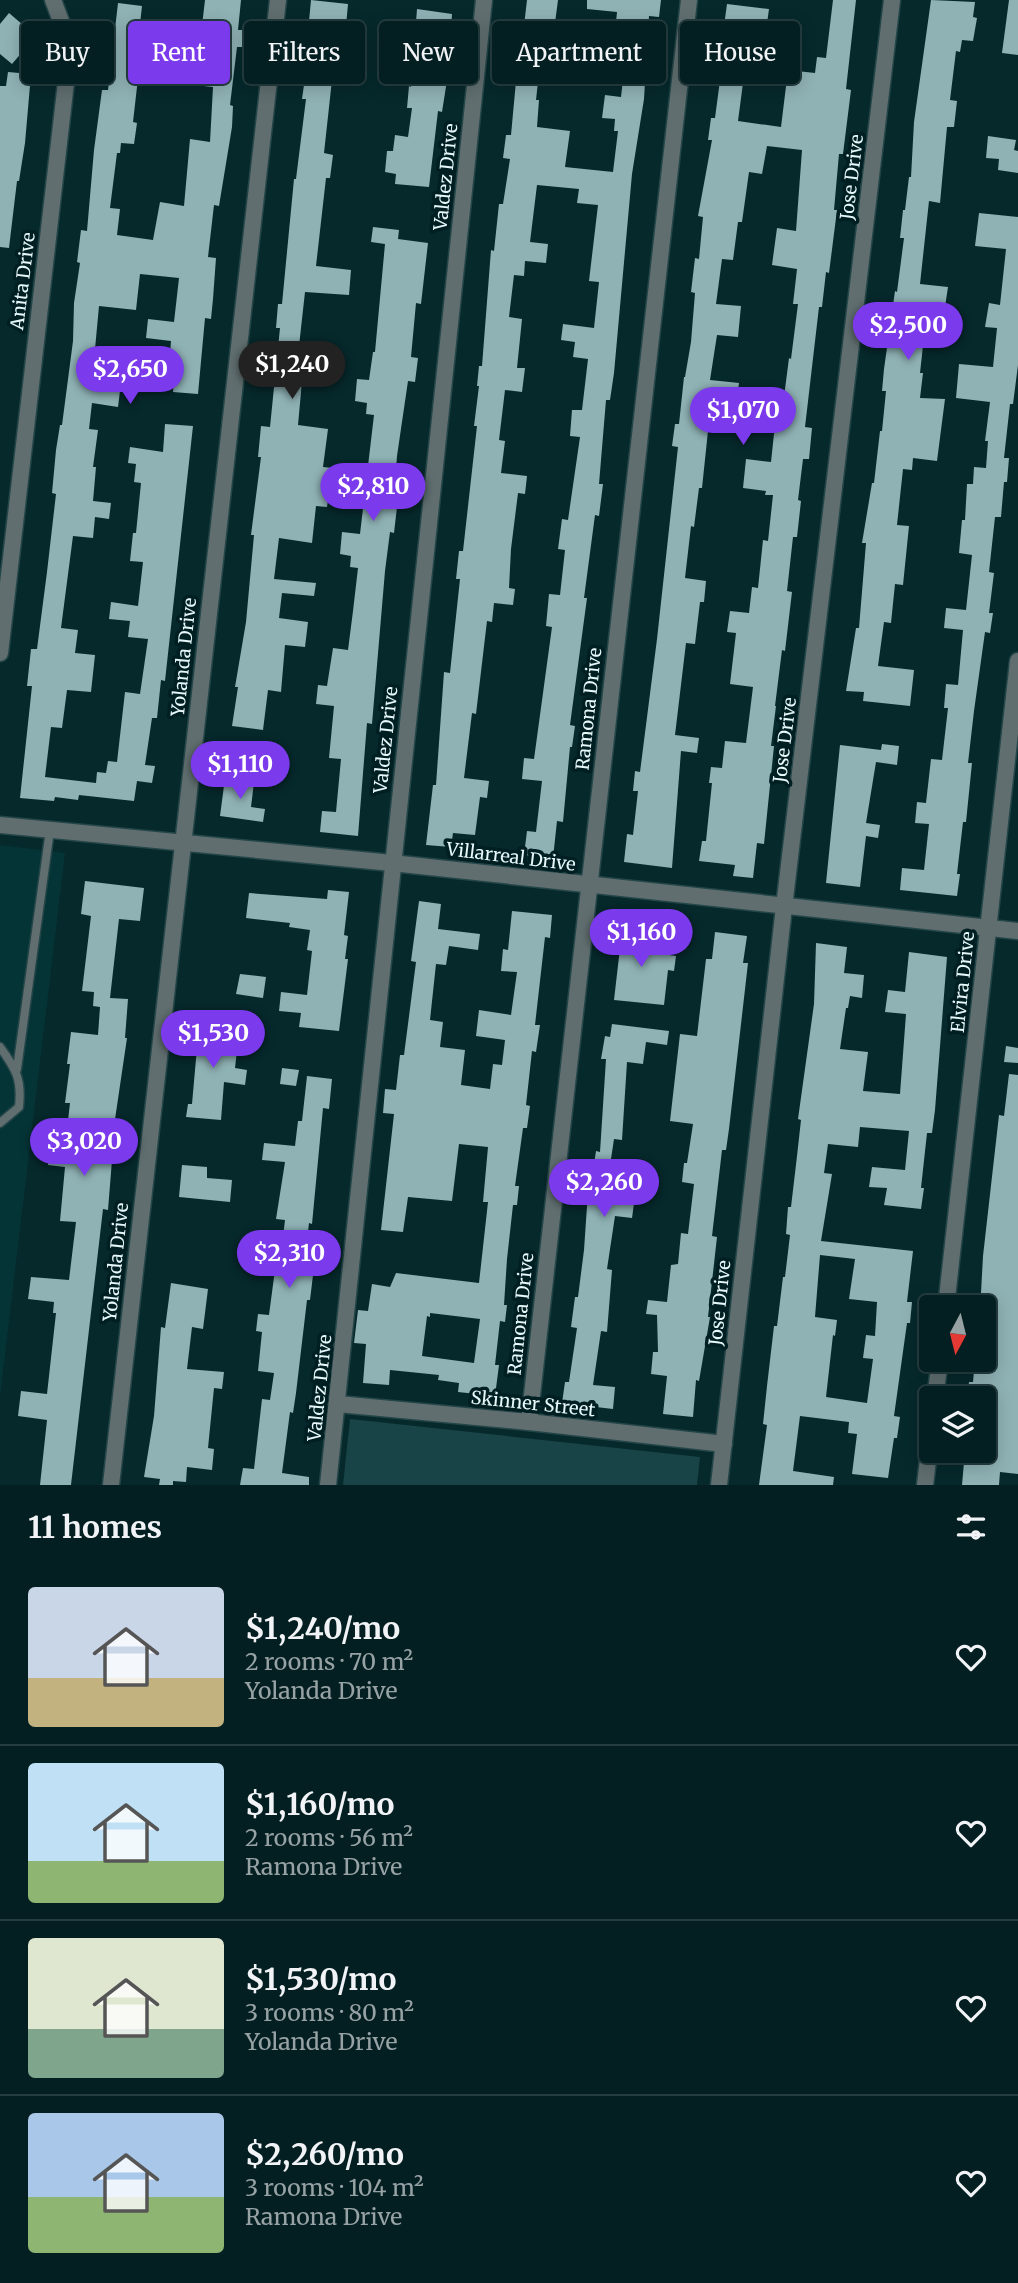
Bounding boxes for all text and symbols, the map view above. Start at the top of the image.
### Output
chip: Buy [21,21,114,84]
chip: Rent [128,21,230,84]
chip: Filters [244,21,365,84]
chip: New [379,21,478,84]
chip: Apartment [492,21,666,84]
chip: House [680,21,800,84]
street label: Valdez Drive [428,122,463,233]
street label: Jose Drive [835,133,868,222]
street label: Anita Drive [5,231,40,332]
pin: $2,500 [851,302,965,362]
text: $2,500 [869,310,947,339]
pin: $1,240 [235,342,349,401]
pin: $2,650 [73,346,187,406]
text: $1,240 [254,349,330,378]
text: $2,650 [92,354,168,383]
pin: $1,070 [686,388,800,447]
text: $1,070 [706,395,780,424]
pin: $2,810 [316,463,430,523]
text: $2,810 [336,471,410,500]
street label: Yolanda Drive [166,596,201,718]
street label: Ramona Drive [571,647,606,771]
street label: Valdez Drive [368,685,403,796]
street label: Jose Drive [768,696,801,785]
pin: $1,110 [183,742,297,801]
text: $1,110 [207,749,273,778]
street label: Villarreal Drive [444,837,577,876]
pin: $1,160 [584,909,698,969]
text: $1,160 [606,917,676,946]
street label: Elvira Drive [946,930,979,1034]
pin: $1,530 [156,1010,270,1070]
text: $1,530 [177,1018,249,1047]
pin: $3,020 [27,1118,141,1178]
text: $3,020 [46,1126,122,1155]
pin: $2,260 [547,1160,661,1219]
text: $2,260 [565,1167,643,1196]
street label: Yolanda Drive [98,1201,133,1323]
pin: $2,310 [232,1230,346,1290]
text: $2,310 [253,1238,325,1267]
street label: Ramona Drive [503,1252,538,1376]
street label: Jose Drive [703,1259,735,1348]
north arrow [919,1295,996,1372]
map controls [919,1295,996,1463]
street label: Valdez Drive [302,1333,337,1444]
street label: Skinner Street [470,1386,596,1421]
button: layers [919,1386,996,1463]
text: 11 homes [28,1508,162,1546]
icon: filters [952,1508,990,1546]
text: $1,240/mo [245,1609,400,1647]
icon: home [84,1615,168,1699]
icon: heart [952,1638,990,1676]
text: 2 rooms · 70 m² [245,1647,413,1676]
text: Yolanda Drive [245,1676,397,1705]
text: $1,160/mo [245,1785,394,1823]
icon: home [84,1791,168,1875]
icon: heart [952,1814,990,1852]
text: 2 rooms · 56 m² [245,1823,413,1852]
text: Ramona Drive [245,1852,402,1881]
text: $1,530/mo [245,1960,396,1998]
icon: home [84,1966,168,2050]
icon: heart [952,1989,990,2027]
text: 3 rooms · 80 m² [245,1998,414,2027]
text: Yolanda Drive [245,2027,397,2056]
text: $2,260/mo [245,2135,404,2173]
icon: home [84,2141,168,2225]
icon: heart [952,2164,990,2202]
text: 3 rooms · 104 m² [245,2173,424,2202]
text: Ramona Drive [245,2202,402,2231]

